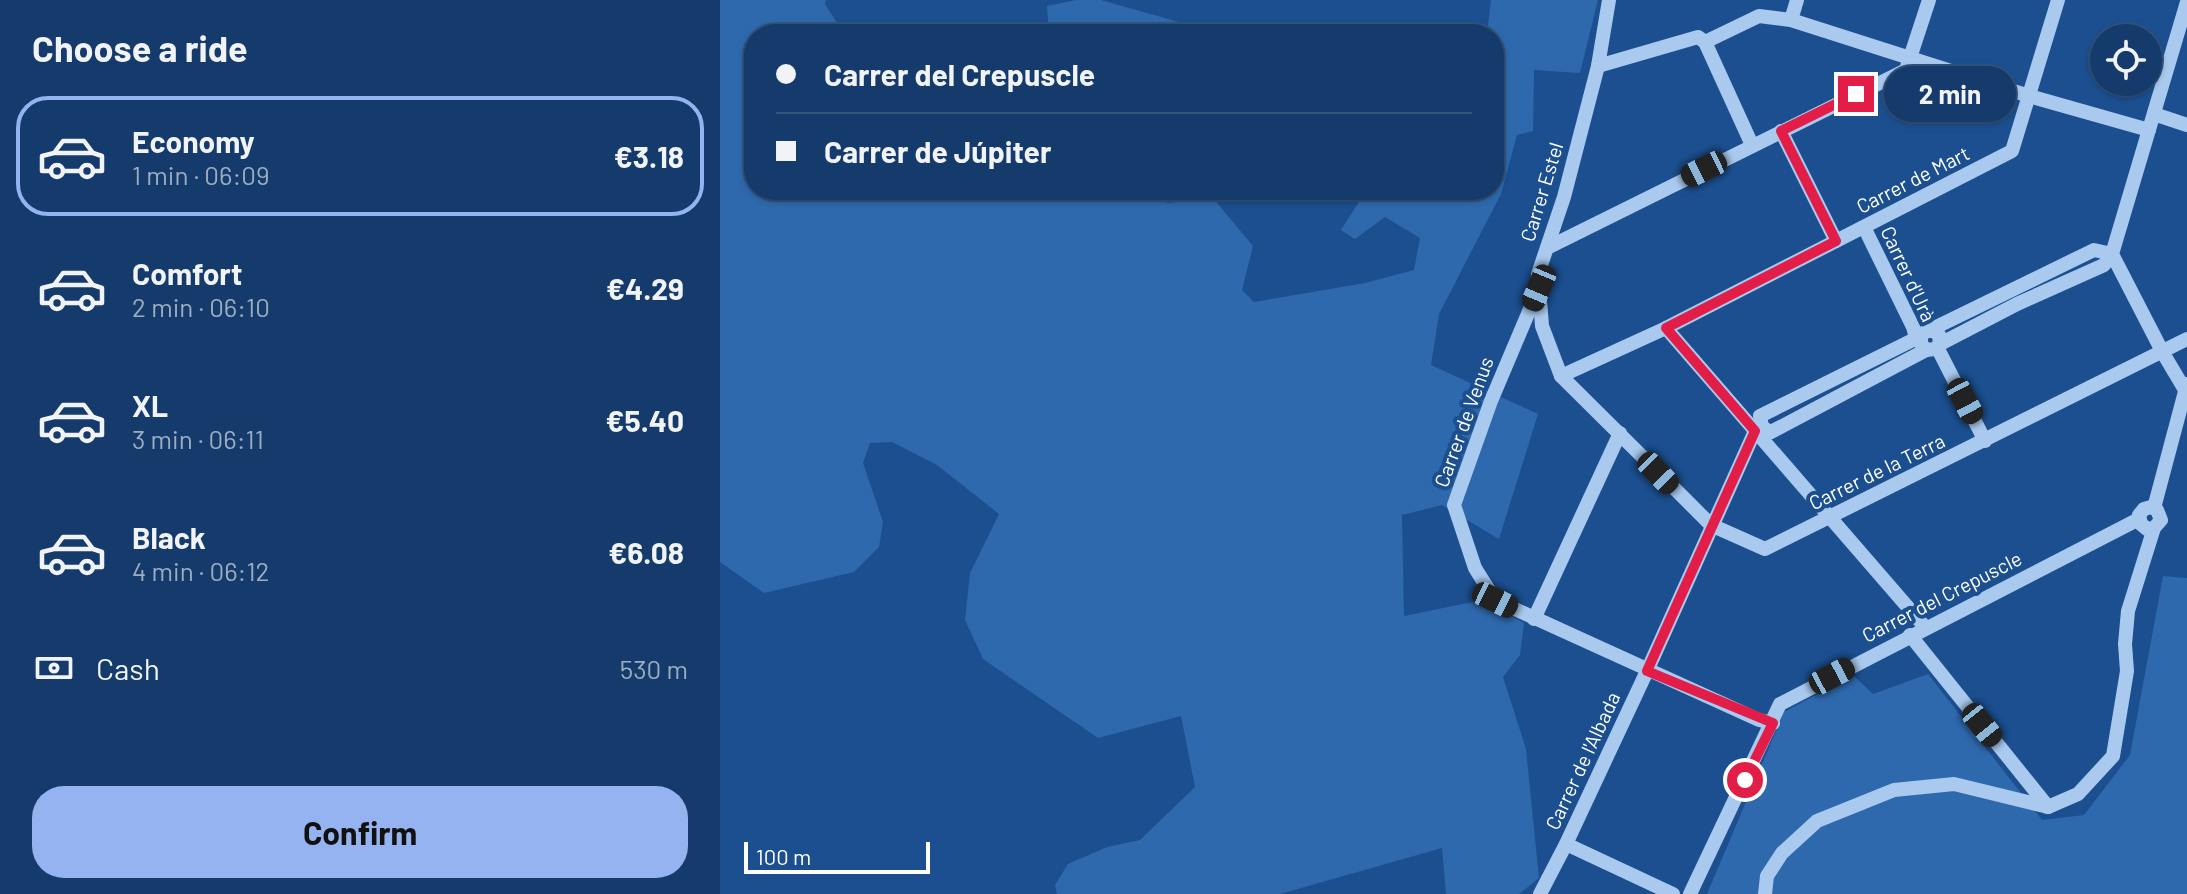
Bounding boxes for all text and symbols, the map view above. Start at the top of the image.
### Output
map controls [2090,24,2162,96]
button: locate [2090,24,2162,96]
text: Choose a ride [32,26,248,69]
text: Carrer del Crepuscle [824,56,1095,92]
callout: 2 min [1884,66,2016,122]
route end [1838,76,1874,112]
text: 2 min [1919,78,1981,109]
icon: car [36,120,108,192]
text: Economy [132,123,255,159]
text: Carrer de Júpiter [824,133,1051,169]
text: €3.18 [614,138,684,174]
street label: Carrer Estel [1515,139,1568,244]
street label: Carrer de Mart [1852,140,1973,218]
car [1677,148,1731,190]
text: 1 min · 06:09 [132,159,269,190]
street label: Carrer d'Urà [1876,222,1941,325]
icon: car [36,252,108,324]
text: Comfort [132,255,242,291]
car [1519,261,1559,315]
text: €4.29 [606,270,684,306]
text: 2 min · 06:10 [132,291,270,322]
street label: Carrer de Venus [1428,353,1498,490]
car [1943,374,1987,428]
icon: car [36,384,108,456]
text: XL [132,387,168,423]
text: €5.40 [605,402,684,438]
text: 3 min · 06:11 [132,423,264,454]
street label: Carrer de la Terra [1805,428,1949,514]
car [1633,447,1683,499]
icon: car [36,516,108,588]
text: Black [132,519,206,555]
text: €6.08 [608,534,684,570]
street label: Carrer del Crepuscle [1858,546,2025,647]
text: 4 min · 06:12 [132,555,269,586]
car [1468,579,1522,621]
icon: cash [32,646,76,690]
text: Cash [96,650,160,686]
text: 530 m [620,653,688,684]
car [1805,654,1859,698]
street label: Carrer de l'Albada [1540,688,1625,833]
car [1958,699,2006,751]
route start [1727,762,1763,798]
button: Confirm [32,786,688,878]
scale bar [744,838,930,874]
text: 100 m [756,843,811,869]

